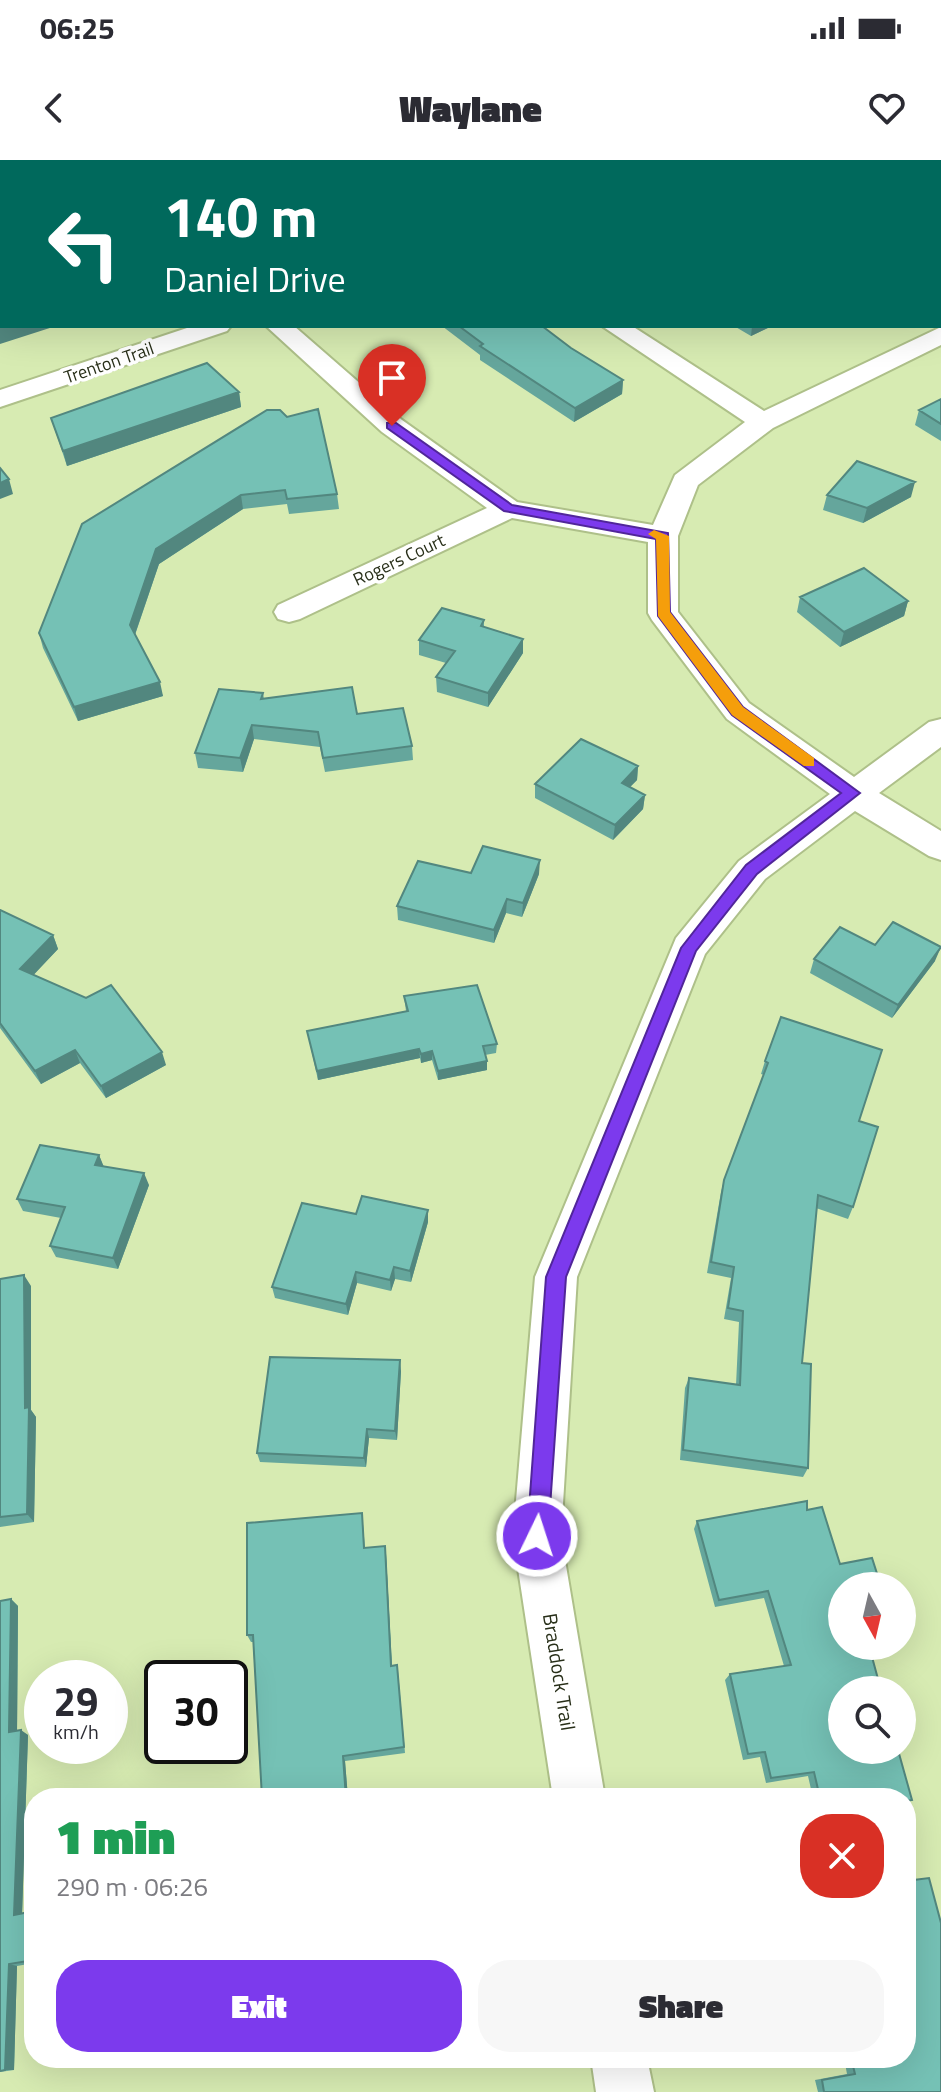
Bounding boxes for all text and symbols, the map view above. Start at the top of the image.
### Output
text: 06:25 [40,5,115,51]
text: Waylane [399,81,542,136]
icon: back [32,86,76,130]
icon: heart [865,86,909,130]
text: 140 m [164,174,317,259]
icon: left [32,192,136,296]
text: Daniel Drive [164,251,346,306]
street label: Trenton Trail [60,335,157,390]
pin [358,344,426,426]
icon: arrive [370,356,414,400]
street label: Rogers Court [348,526,450,593]
position arrow [495,1494,579,1578]
north arrow [828,1572,916,1660]
map controls [828,1572,916,1764]
street label: Braddock Trail [535,1611,584,1733]
speed limit sign: 30 [144,1660,248,1764]
text: 29 [54,1671,98,1732]
button: search [828,1676,916,1764]
text: km/h [53,1716,99,1747]
text: 1 min [56,1800,175,1873]
button: close [800,1814,884,1898]
text: 290 m · 06:26 [56,1867,208,1906]
button: Exit [56,1960,462,2052]
button: Share [478,1960,884,2052]

